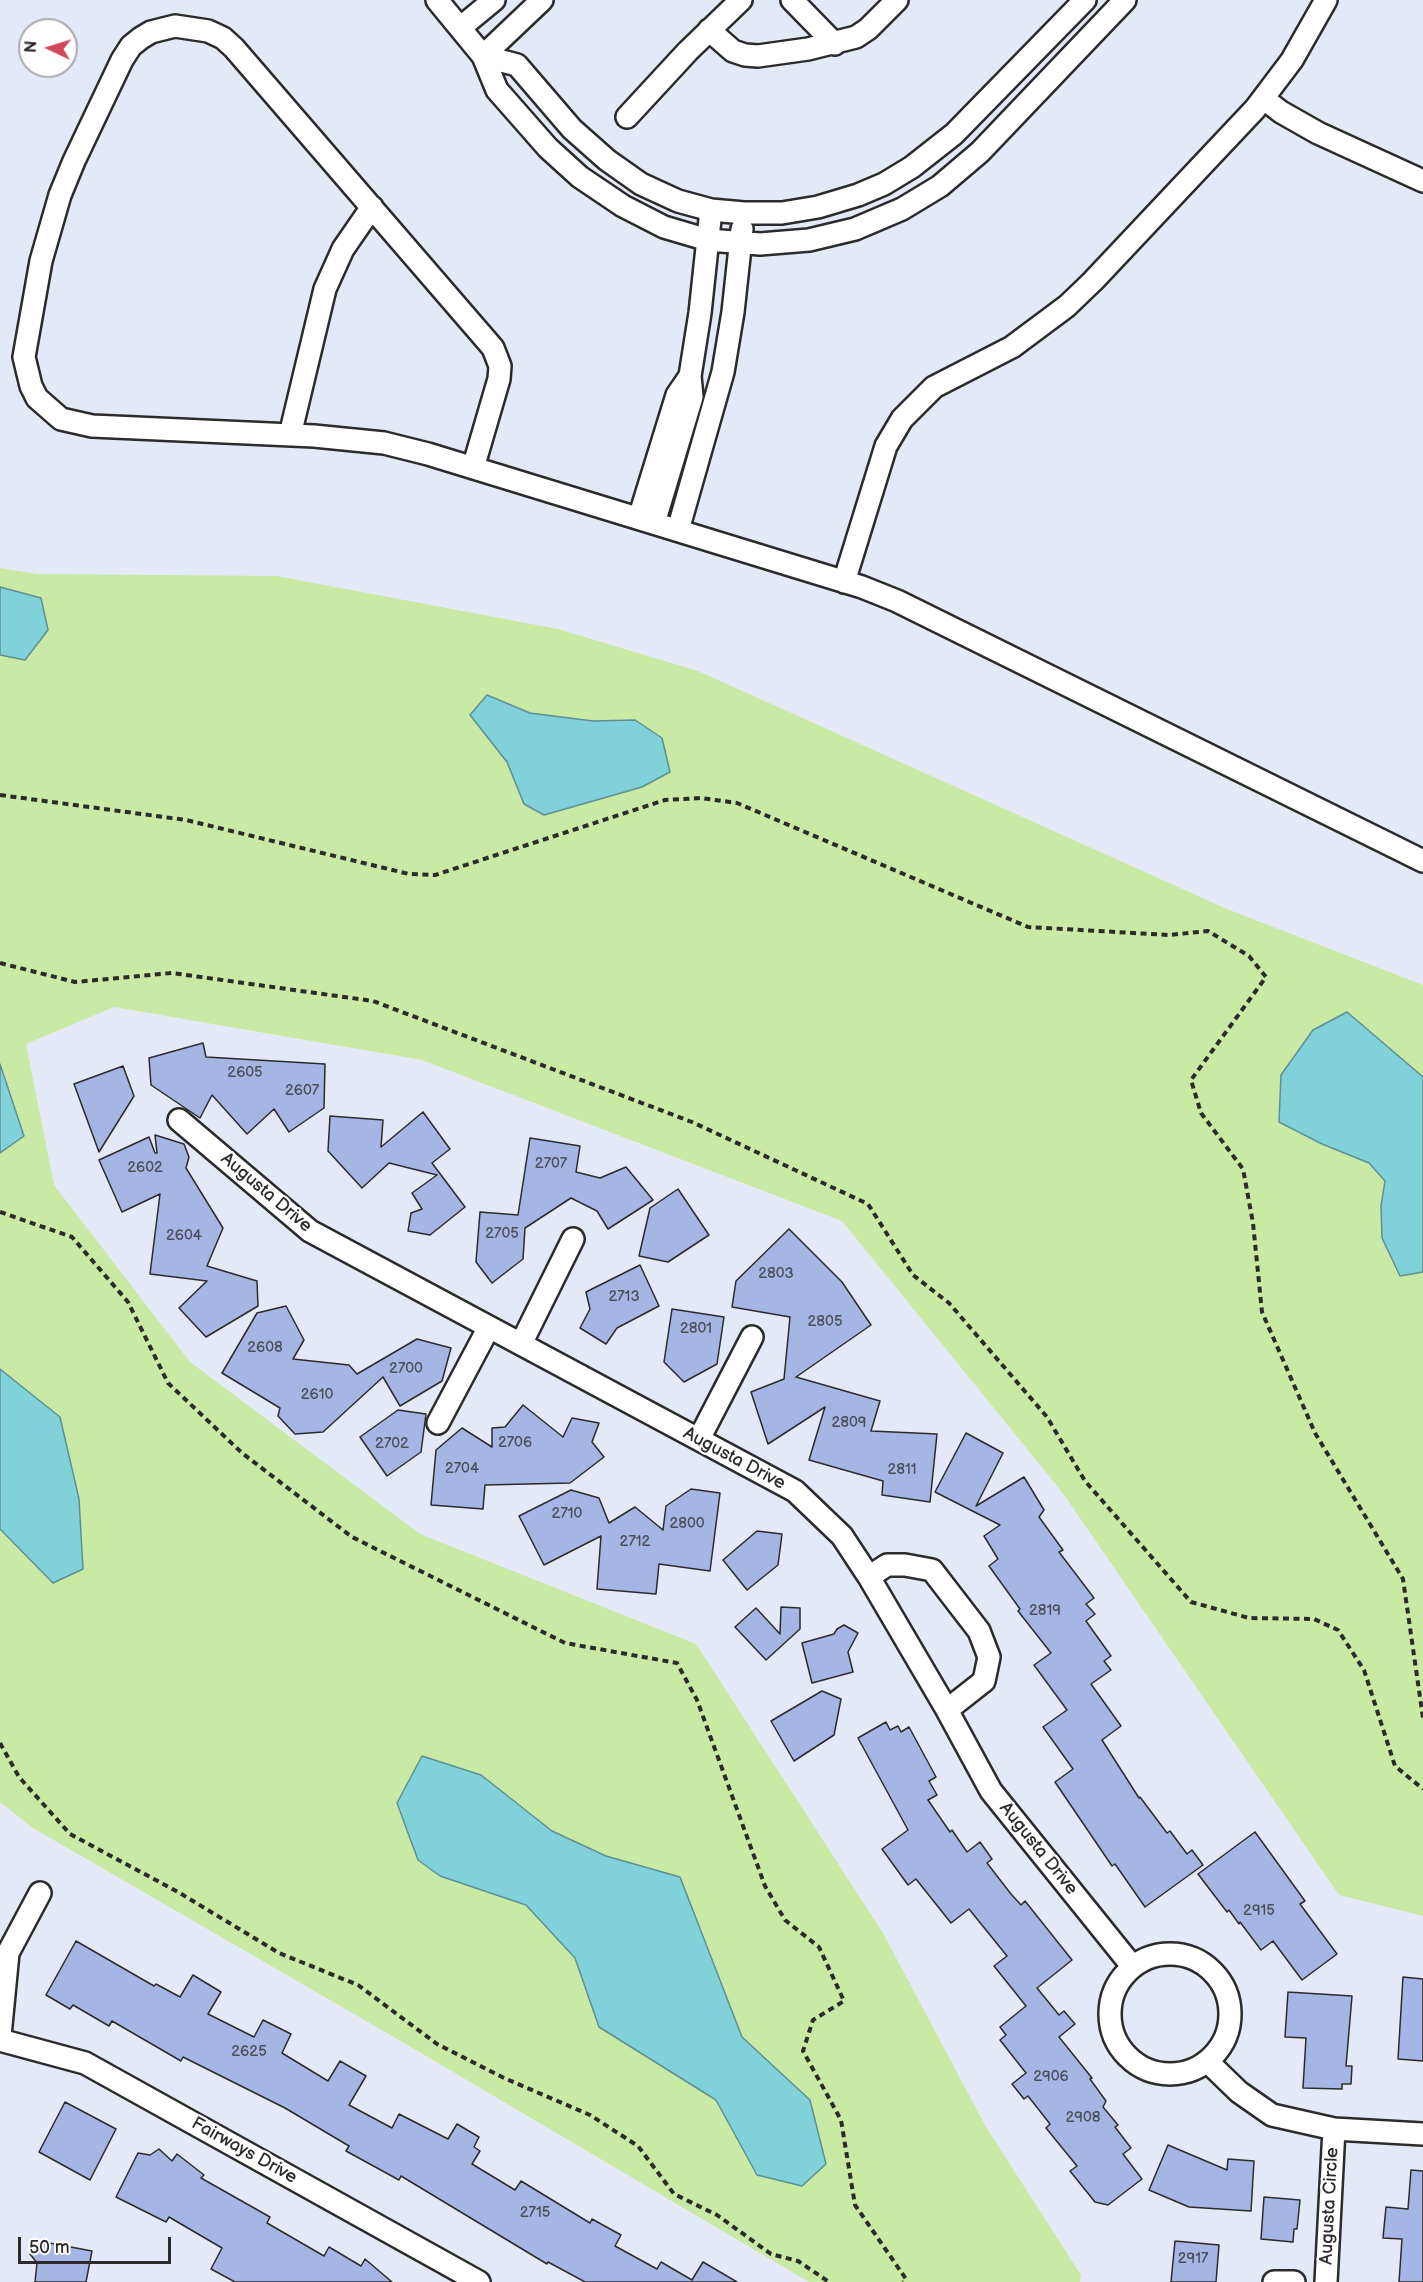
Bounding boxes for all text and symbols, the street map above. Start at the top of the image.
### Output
north arrow [18,18,78,78]
text: N [22,40,41,54]
house number: 2605 [227,1064,263,1082]
house number: 2607 [285,1082,319,1100]
street label: Augusta Drive [216,1149,316,1237]
house number: 2707 [535,1155,567,1173]
house number: 2602 [127,1159,163,1177]
house number: 2705 [485,1225,519,1243]
house number: 2604 [166,1227,202,1245]
house number: 2803 [758,1265,794,1283]
house number: 2713 [608,1288,640,1306]
house number: 2805 [807,1313,843,1331]
house number: 2801 [680,1320,712,1338]
house number: 2608 [247,1339,283,1357]
house number: 2700 [389,1360,423,1378]
house number: 2610 [301,1386,333,1404]
house number: 2809 [831,1414,867,1432]
street label: Augusta Drive [679,1423,789,1495]
house number: 2706 [498,1434,532,1452]
house number: 2702 [375,1435,409,1453]
house number: 2704 [445,1460,479,1478]
house number: 2811 [887,1461,917,1479]
house number: 2710 [552,1505,582,1523]
house number: 2800 [669,1515,705,1533]
house number: 2712 [620,1533,650,1551]
house number: 2819 [1029,1602,1061,1620]
street label: Augusta Drive [994,1798,1082,1900]
house number: 2915 [1243,1902,1275,1920]
house number: 2625 [231,2043,267,2061]
house number: 2906 [1033,2068,1069,2086]
house number: 2908 [1065,2109,1101,2127]
street label: Fairways Drive [187,2113,301,2189]
street label: Augusta Circle [1316,2147,1344,2265]
house number: 2715 [520,2204,550,2222]
scale bar [21,2225,174,2263]
text: 50 m [29,2237,70,2258]
house number: 2917 [1178,2250,1208,2268]

